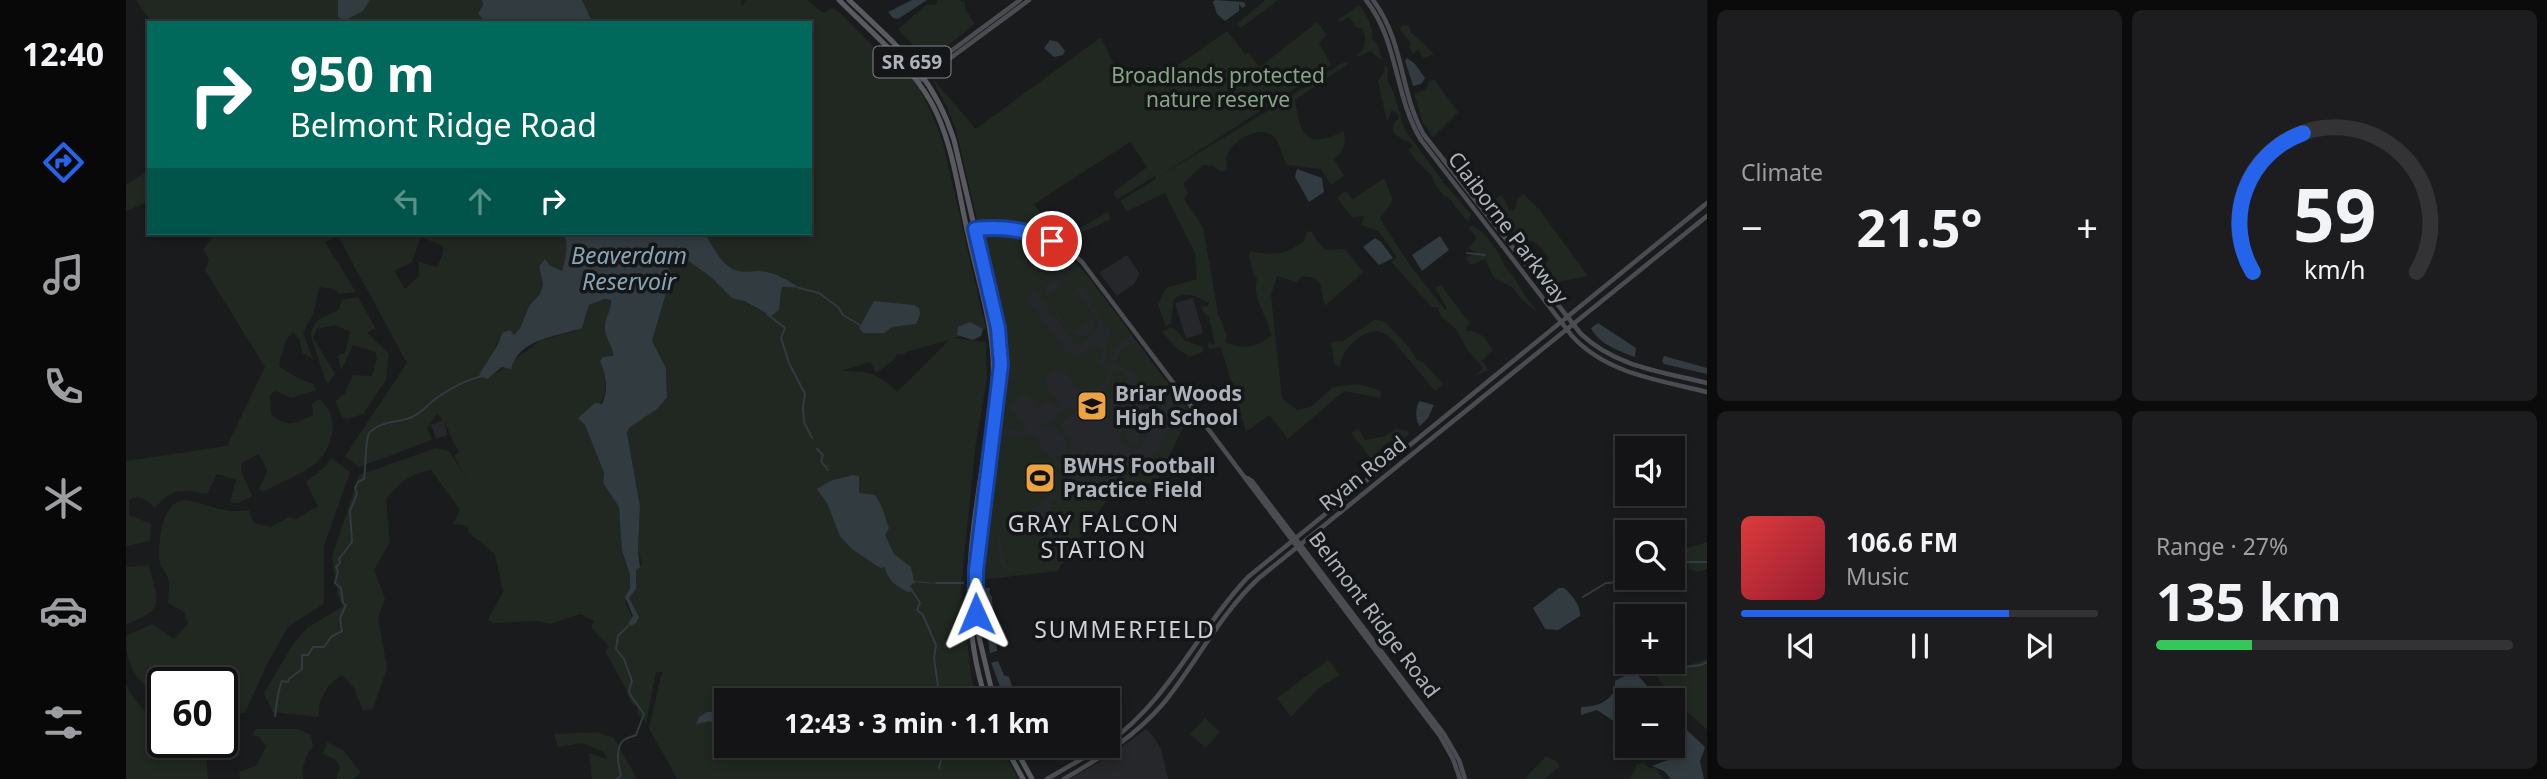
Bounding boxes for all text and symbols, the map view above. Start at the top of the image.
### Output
text: 12:40 [22,32,104,75]
text: 950 m [290,40,435,106]
road number: SR 659 [874,46,950,78]
icon: right [175,49,266,140]
park label: Broadlands protected nature reserve [1111,61,1325,113]
text: Belmont Ridge Road [290,103,597,146]
icon: directions [39,138,88,187]
street label: Claiborne Parkway [1442,146,1575,309]
text: Climate [1741,156,1823,188]
text: 59 [2293,164,2376,263]
icon: left [388,182,426,220]
icon: ahead [461,182,499,220]
icon: right [534,182,572,220]
text: 21.5° [1857,191,1982,262]
text: − [1741,201,1763,253]
text: + [2076,201,2098,253]
pin [1022,211,1082,271]
icon: arrive [1033,222,1071,260]
water label: Beaverdam Reservoir [571,239,687,297]
icon: music [39,250,88,299]
text: km/h [2304,251,2365,285]
icon: phone [39,362,88,411]
place label: Briar Woods High School [1115,379,1242,431]
school or university icon: Briar Woods High School [1075,389,1109,423]
street label: Ryan Road [1313,429,1412,517]
map controls [1615,436,1685,758]
button: sound [1615,436,1685,506]
place label: BWHS Football Practice Field [1063,451,1216,503]
sports icon: BWHS Football Practice Field [1023,461,1057,495]
icon: climate [39,474,88,523]
district label: GRAY FALCON STATION [1008,507,1180,565]
button: search [1615,520,1685,590]
text: 106.6 FM [1846,524,1958,560]
street label: Belmont Ridge Road [1303,526,1447,703]
text: Range · 27% [2156,530,2288,562]
text: Music [1846,560,1909,592]
text: 135 km [2156,565,2342,636]
position arrow [939,577,1013,651]
icon: car [39,586,88,635]
button: + [1615,604,1685,674]
district label: SUMMERFIELD [1034,613,1216,645]
icon: previous [1782,627,1820,665]
icon: pause [1901,627,1939,665]
icon: next [2020,627,2058,665]
speed limit sign: 60 [147,667,238,758]
button: − [1615,688,1685,758]
icon: filters [39,698,88,747]
text: 12:43 · 3 min · 1.1 km [784,705,1050,741]

